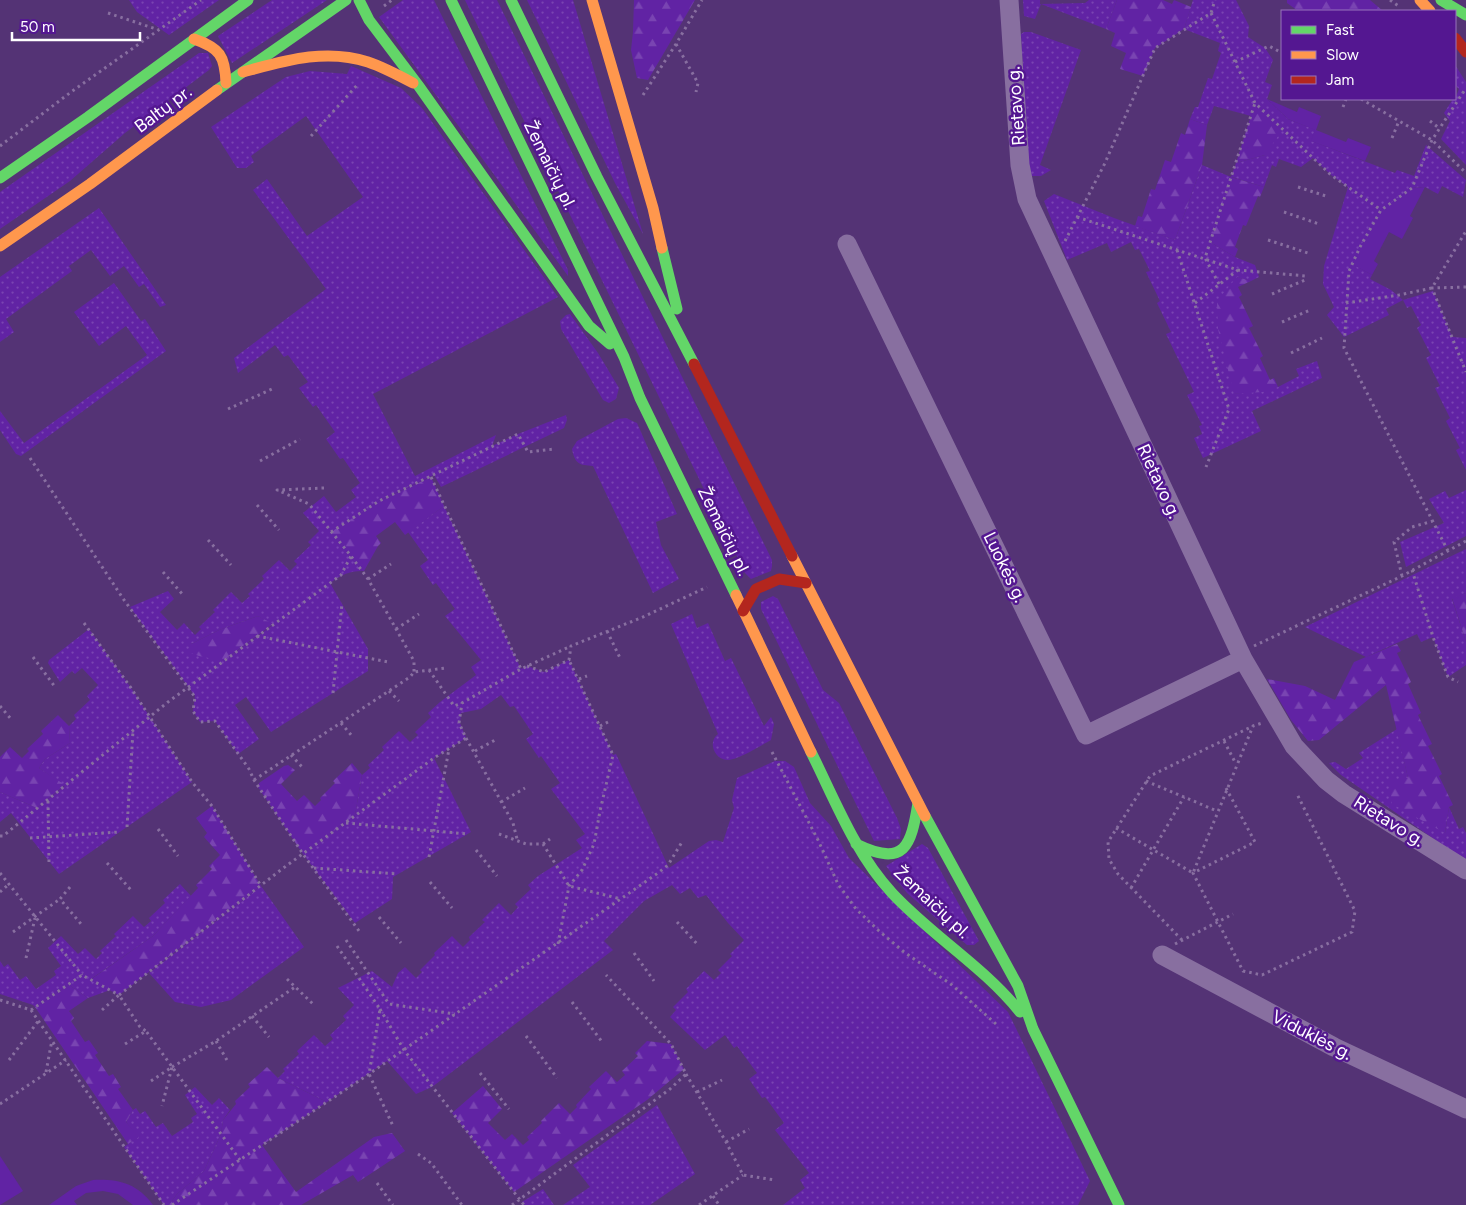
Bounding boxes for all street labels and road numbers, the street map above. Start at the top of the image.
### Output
street label: Rietavo g. [1002,66,1030,146]
street label: Baltų pr. [130,80,196,138]
street label: Žemaičių pl. [519,117,581,213]
street label: Rietavo g. [1132,440,1186,522]
street label: Žemaičių pl. [693,483,755,579]
street label: Luokės g. [979,528,1031,606]
street label: Rietavo g. [1349,791,1429,851]
street label: Žemaičių pl. [889,861,975,943]
street label: Viduklės g. [1268,1005,1356,1065]

